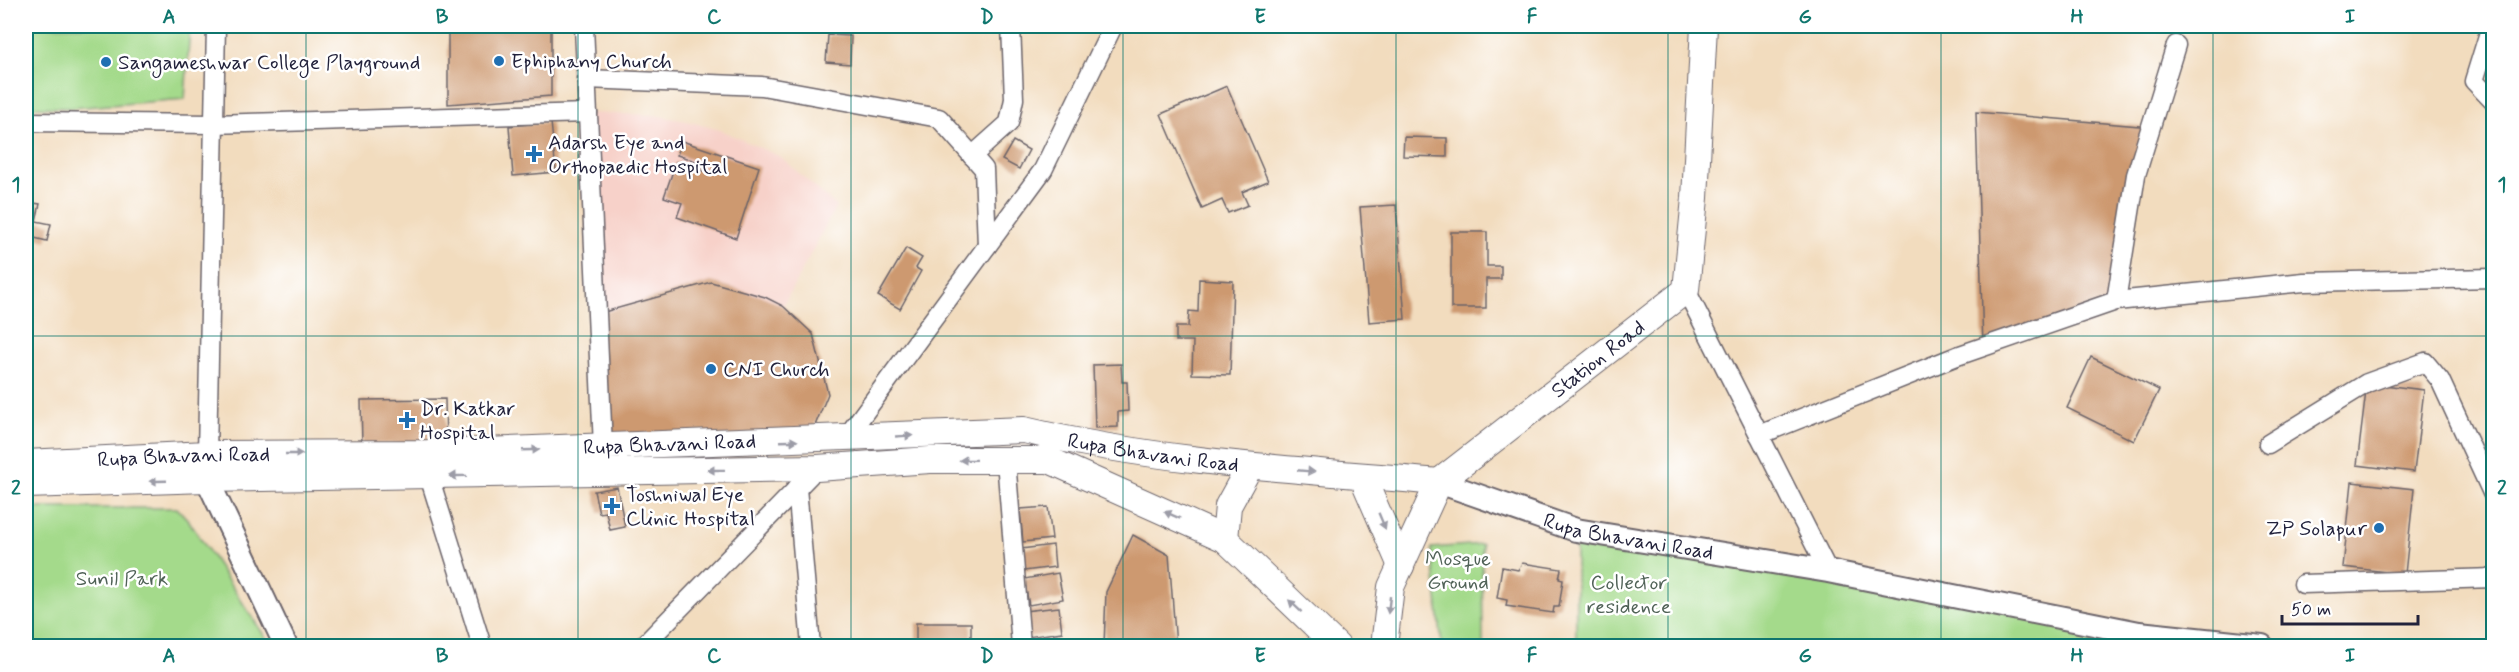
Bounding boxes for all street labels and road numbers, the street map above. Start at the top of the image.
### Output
street label: Station Road [1546,314,1651,405]
street label: Rupa Bhavani Road [583,427,757,462]
street label: Rupa Bhavani Road [1065,427,1240,479]
street label: Rupa Bhavani Road [97,441,270,474]
street label: Rupa Bhavani Road [1539,507,1716,567]

